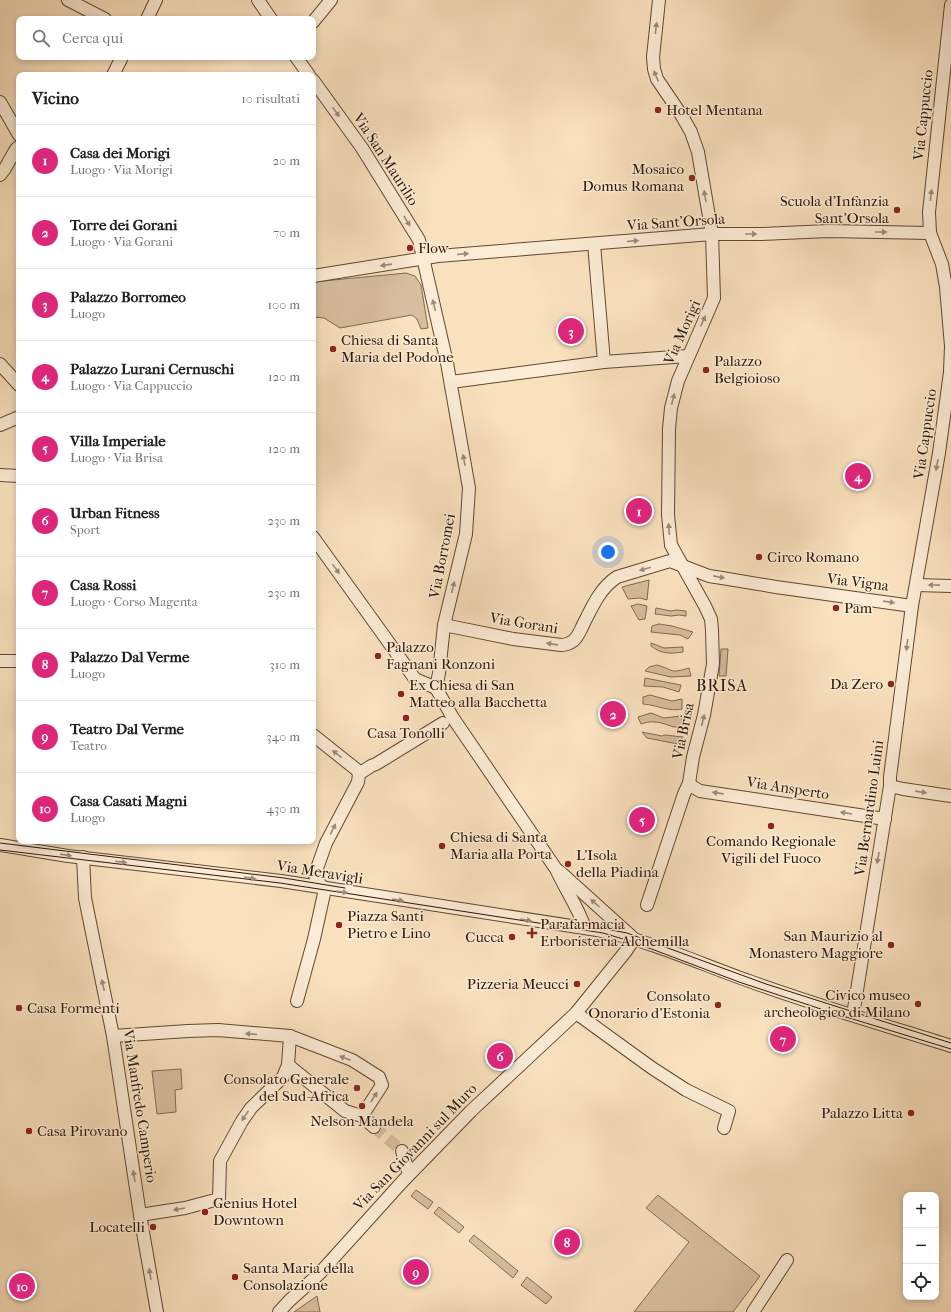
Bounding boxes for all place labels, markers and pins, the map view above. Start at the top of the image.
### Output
place label: Hotel Mentana [666,101,764,119]
marker: Hotel Mentana [653,105,663,115]
place label: Mosaico Domus Romana [582,160,685,195]
marker: Mosaico Domus Romana [687,173,697,183]
place label: Scuola d'Infanzia Sant'Orsola [780,192,890,227]
marker: Scuola d'Infanzia Sant'Orsola [892,205,902,215]
place label: Flow [418,239,450,257]
marker: Flow [405,243,415,253]
pin: 3 [558,316,584,346]
place label: Chiesa di Santa Maria del Podone [341,331,454,366]
marker: Chiesa di Santa Maria del Podone [328,344,338,354]
place label: Palazzo Belgioioso [714,352,781,387]
marker: Palazzo Belgioioso [701,365,711,375]
pin: 4 [845,461,871,491]
pin: 1 [626,496,652,526]
place label: Circo Romano [767,548,859,566]
marker: Circo Romano [754,552,764,562]
place label: Pam [844,599,873,617]
marker: Pam [831,603,841,613]
place label: Palazzo Fagnani Ronzoni [386,638,496,673]
marker: Palazzo Fagnani Ronzoni [373,651,383,661]
place label: Da Zero [830,675,883,693]
place label: Ex Chiesa di San Matteo alla Bacchetta [409,676,548,711]
marker: Da Zero [886,679,896,689]
marker: Ex Chiesa di San Matteo alla Bacchetta [396,689,406,699]
pin: 2 [600,699,626,729]
marker: Casa Tonolli [401,713,411,723]
place label: Casa Tonolli [367,724,445,742]
pin: 5 [629,805,655,835]
marker: Comando Regionale Vigili del Fuoco [766,821,776,831]
place label: Chiesa di Santa Maria alla Porta [450,828,553,863]
place label: Comando Regionale Vigili del Fuoco [706,832,836,867]
marker: Chiesa di Santa Maria alla Porta [437,841,447,851]
place label: L'Isola della Piadina [576,846,660,881]
marker: L'Isola della Piadina [563,859,573,869]
place label: Piazza Santi Pietro e Lino [347,907,431,942]
place label: Parafarmacia Erboristeria Alchemilla [540,915,690,950]
marker: Piazza Santi Pietro e Lino [334,920,344,930]
place label: San Maurizio al Monastero Maggiore [749,927,884,962]
place label: Cucca [465,928,505,946]
marker: Parafarmacia Erboristeria Alchemilla [527,928,537,938]
marker: Cucca [507,932,517,942]
marker: San Maurizio al Monastero Maggiore [886,940,896,950]
place label: Pizzeria Meucci [467,975,570,993]
marker: Pizzeria Meucci [572,979,582,989]
place label: Civico museo archeologico di Milano [764,986,910,1021]
place label: Consolato Onorario d'Estonia [588,987,711,1022]
place label: Casa Formenti [27,999,120,1017]
marker: Civico museo archeologico di Milano [913,999,923,1009]
marker: Consolato Onorario d'Estonia [713,1000,723,1010]
marker: Casa Formenti [14,1003,24,1013]
pin: 7 [770,1024,796,1054]
pin: 6 [487,1041,513,1071]
place label: Consolato Generale del Sud-Africa [224,1070,350,1105]
marker: Consolato Generale del Sud-Africa [352,1083,362,1093]
marker: Nelson Mandela [357,1101,367,1111]
place label: Palazzo Litta [821,1104,904,1122]
marker: Palazzo Litta [906,1108,916,1118]
place label: Nelson Mandela [310,1112,415,1130]
place label: Casa Pirovano [37,1122,128,1140]
marker: Casa Pirovano [24,1126,34,1136]
place label: Genius Hotel Downtown [213,1194,297,1229]
marker: Genius Hotel Downtown [200,1207,210,1217]
place label: Locatelli [89,1218,146,1236]
marker: Locatelli [148,1222,158,1232]
pin: 8 [554,1227,580,1257]
pin: 9 [403,1257,429,1287]
place label: Santa Maria della Consolazione [243,1259,355,1294]
pin: 10 [9,1271,35,1301]
marker: Santa Maria della Consolazione [230,1272,240,1282]

